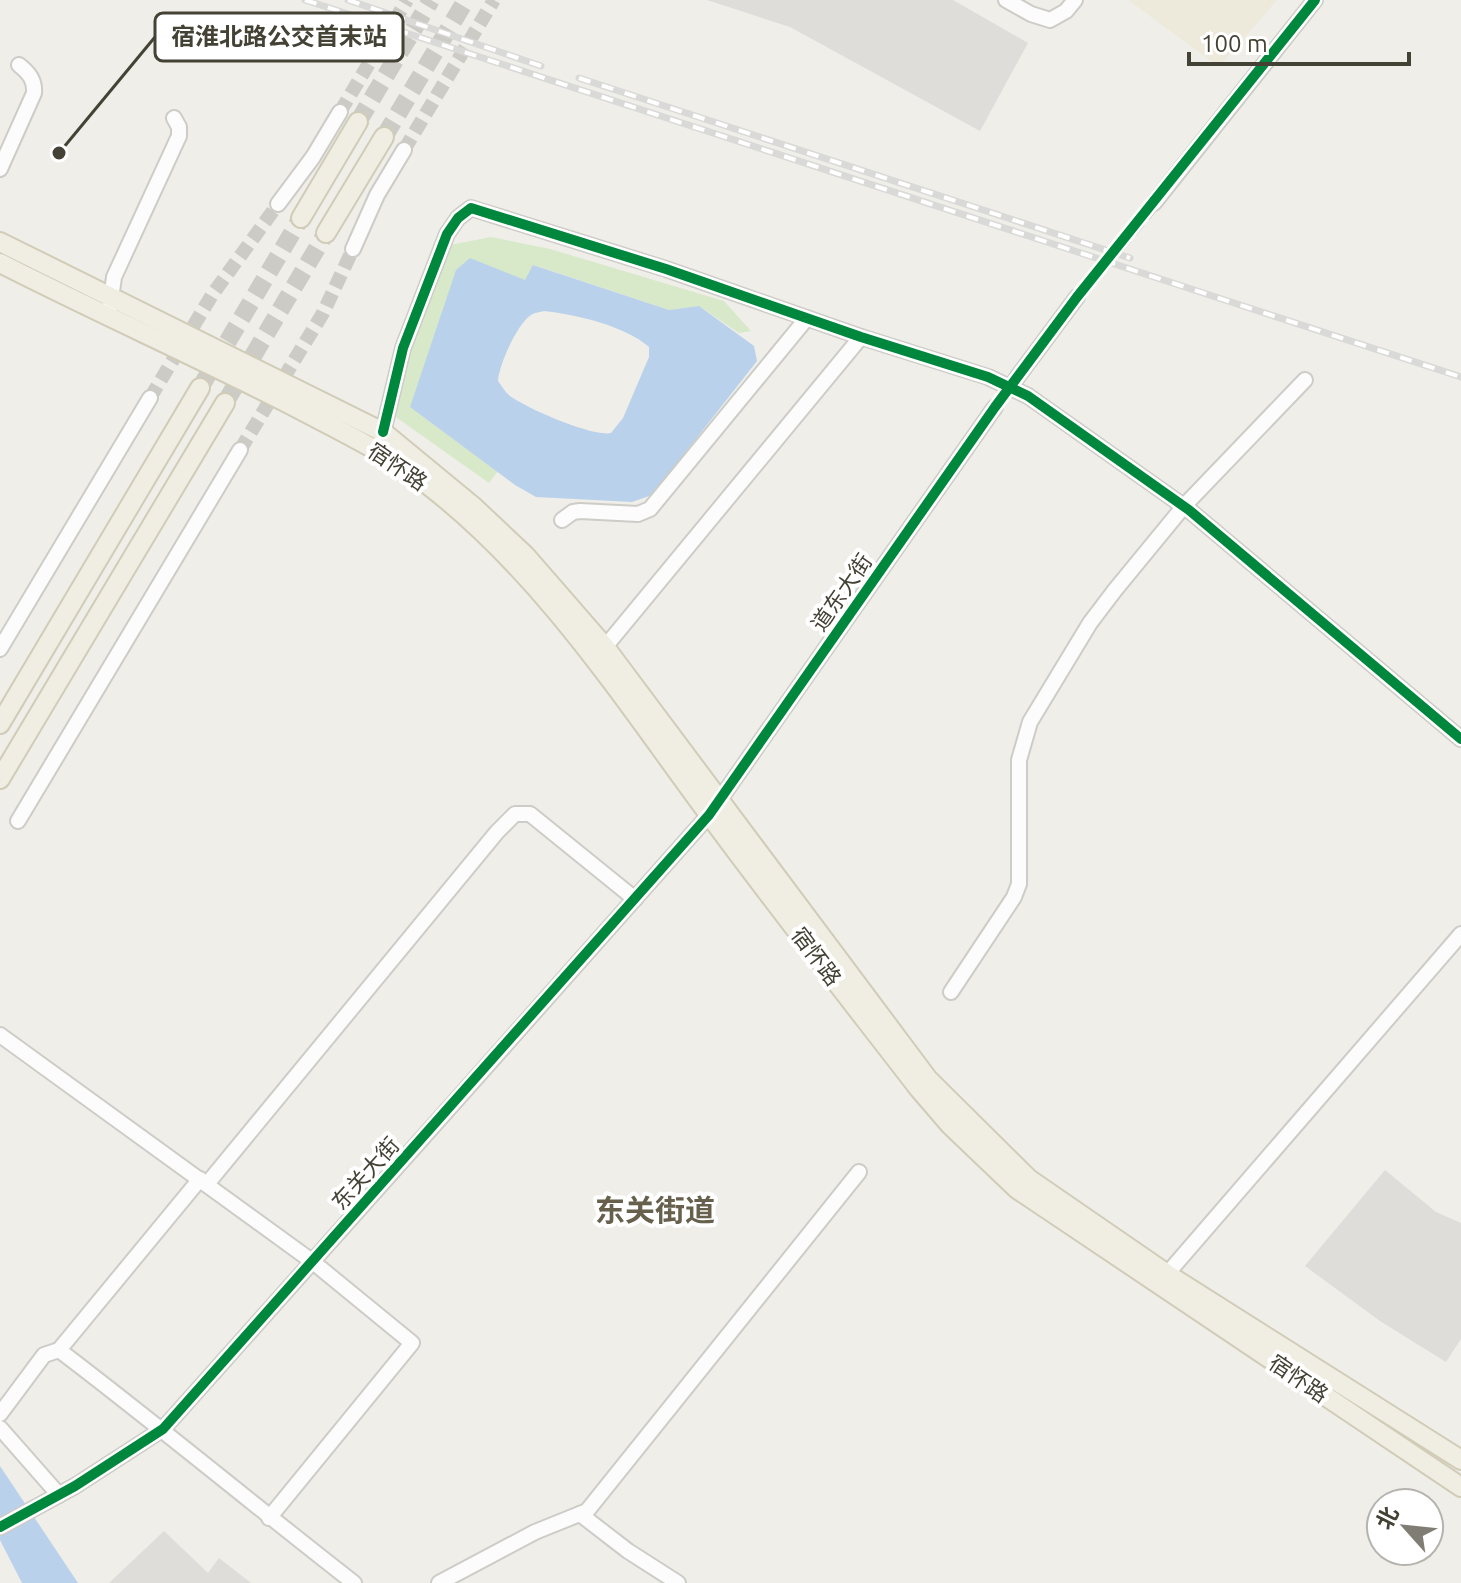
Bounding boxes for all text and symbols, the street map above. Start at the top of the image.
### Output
callout: 宿淮北路公交首末站 [155,13,403,61]
scale bar [1189,16,1409,66]
text: 宿淮北路公交首末站 [171,23,387,50]
text: 100 m [1201,30,1268,57]
street label: 宿怀路 [364,437,432,495]
street label: 道东大街 [806,549,876,635]
street label: 宿怀路 [787,922,847,990]
street label: 东关大街 [326,1132,404,1214]
district label: 东关街道 [595,1193,715,1227]
street label: 宿怀路 [1265,1349,1333,1407]
north arrow [1365,1487,1445,1567]
text: 北 [1371,1502,1403,1533]

